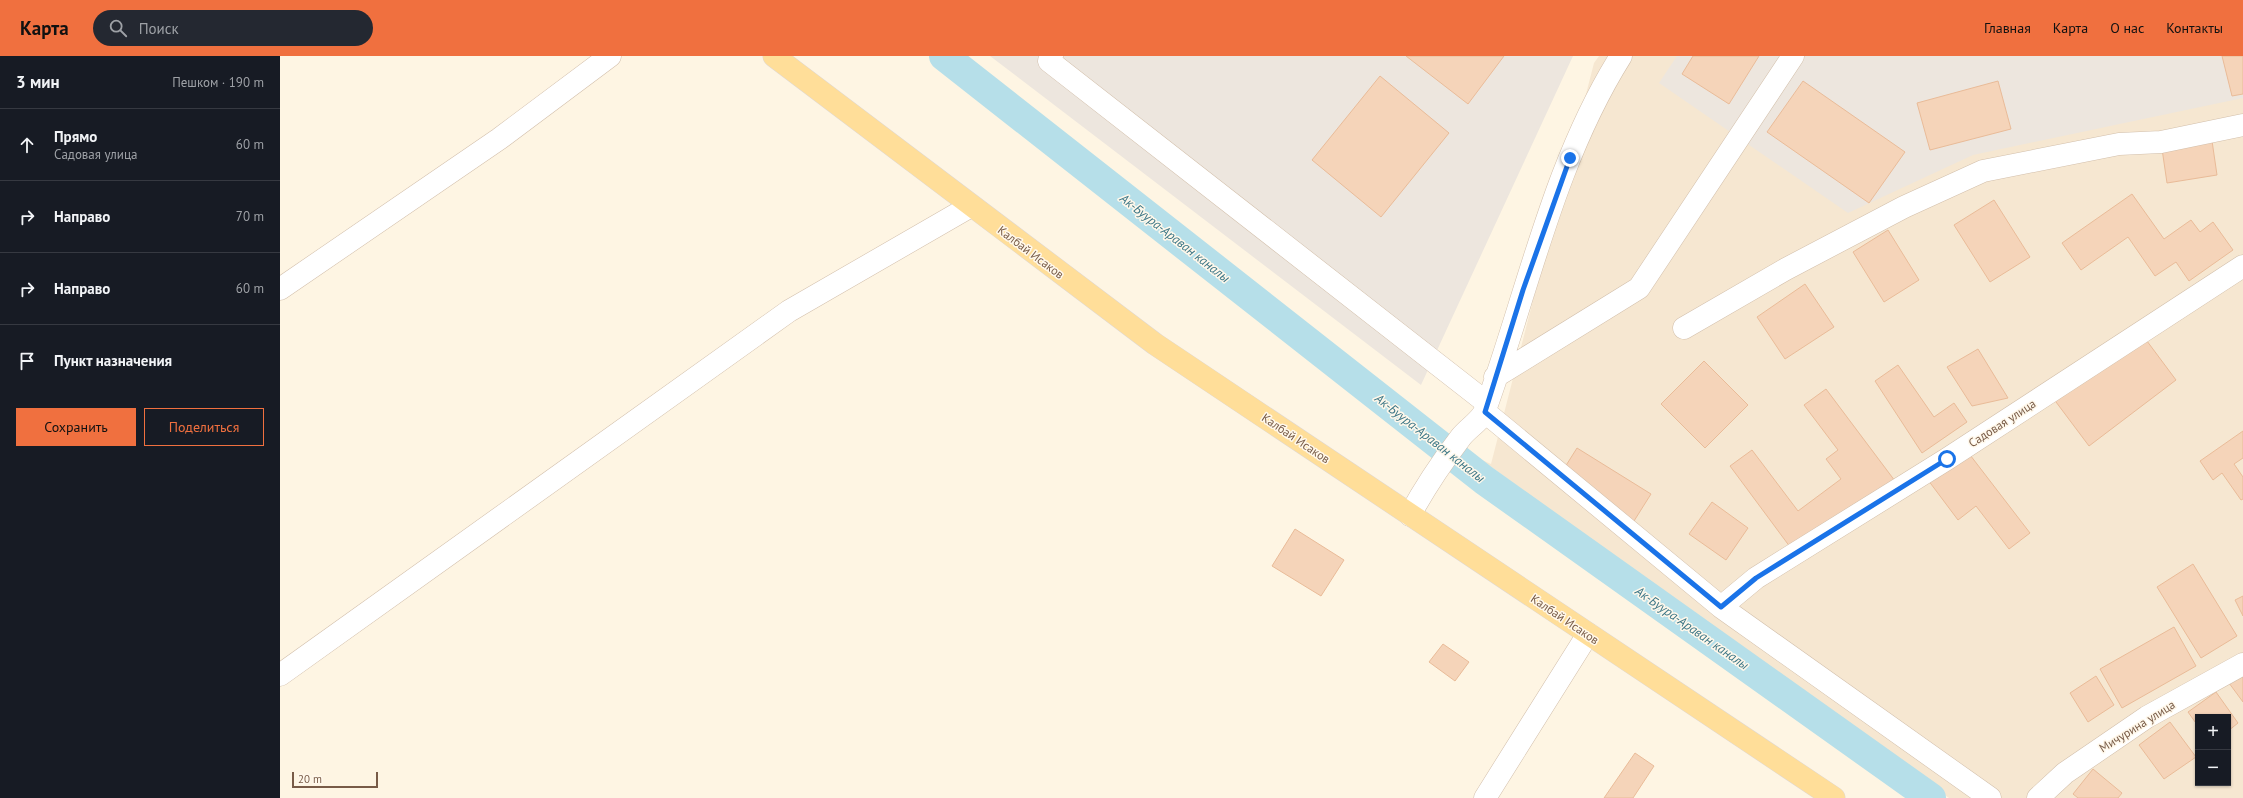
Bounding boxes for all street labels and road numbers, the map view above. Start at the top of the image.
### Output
street label: Калбай Исаков [995,222,1067,282]
street label: Садовая улица [1966,396,2038,450]
street label: Калбай Исаков [1259,410,1333,466]
street label: Калбай Исаков [1528,591,1602,647]
street label: Мичурина улица [2096,697,2178,755]

